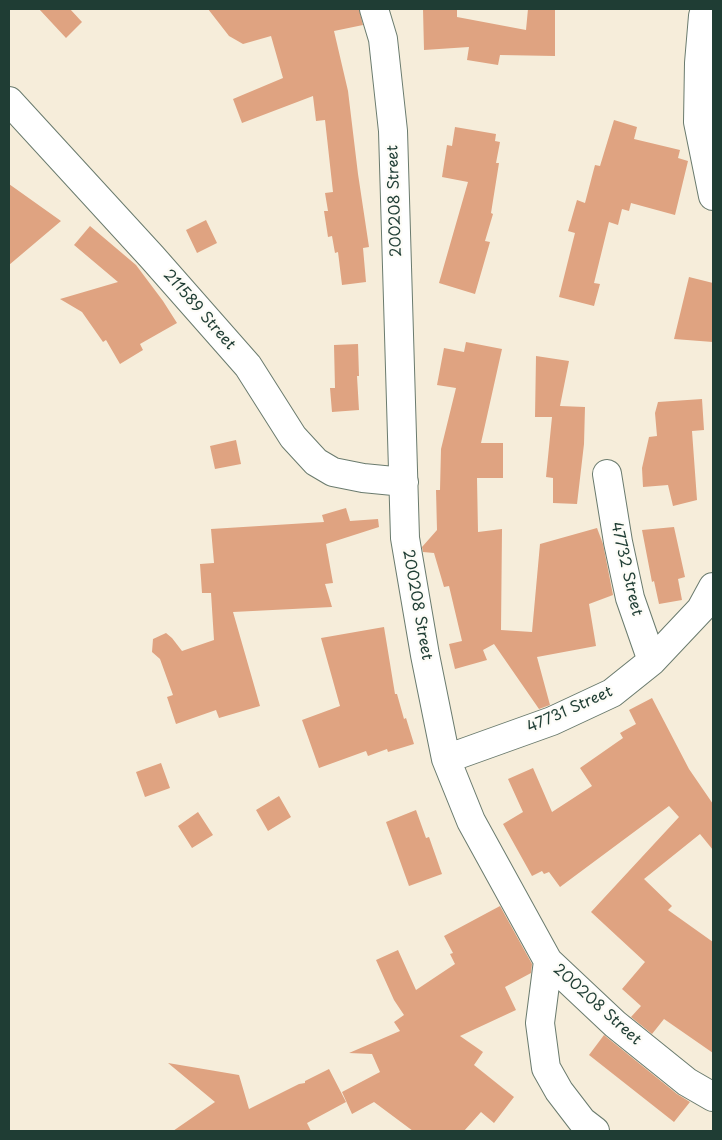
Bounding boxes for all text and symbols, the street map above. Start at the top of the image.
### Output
street label: 200208 Street [384,145,406,257]
street label: 211589 Street [159,266,239,354]
street label: 47732 Street [606,520,646,618]
street label: 200208 Street [398,548,436,662]
street label: 47731 Street [524,683,616,737]
street label: 200208 Street [549,961,645,1049]

